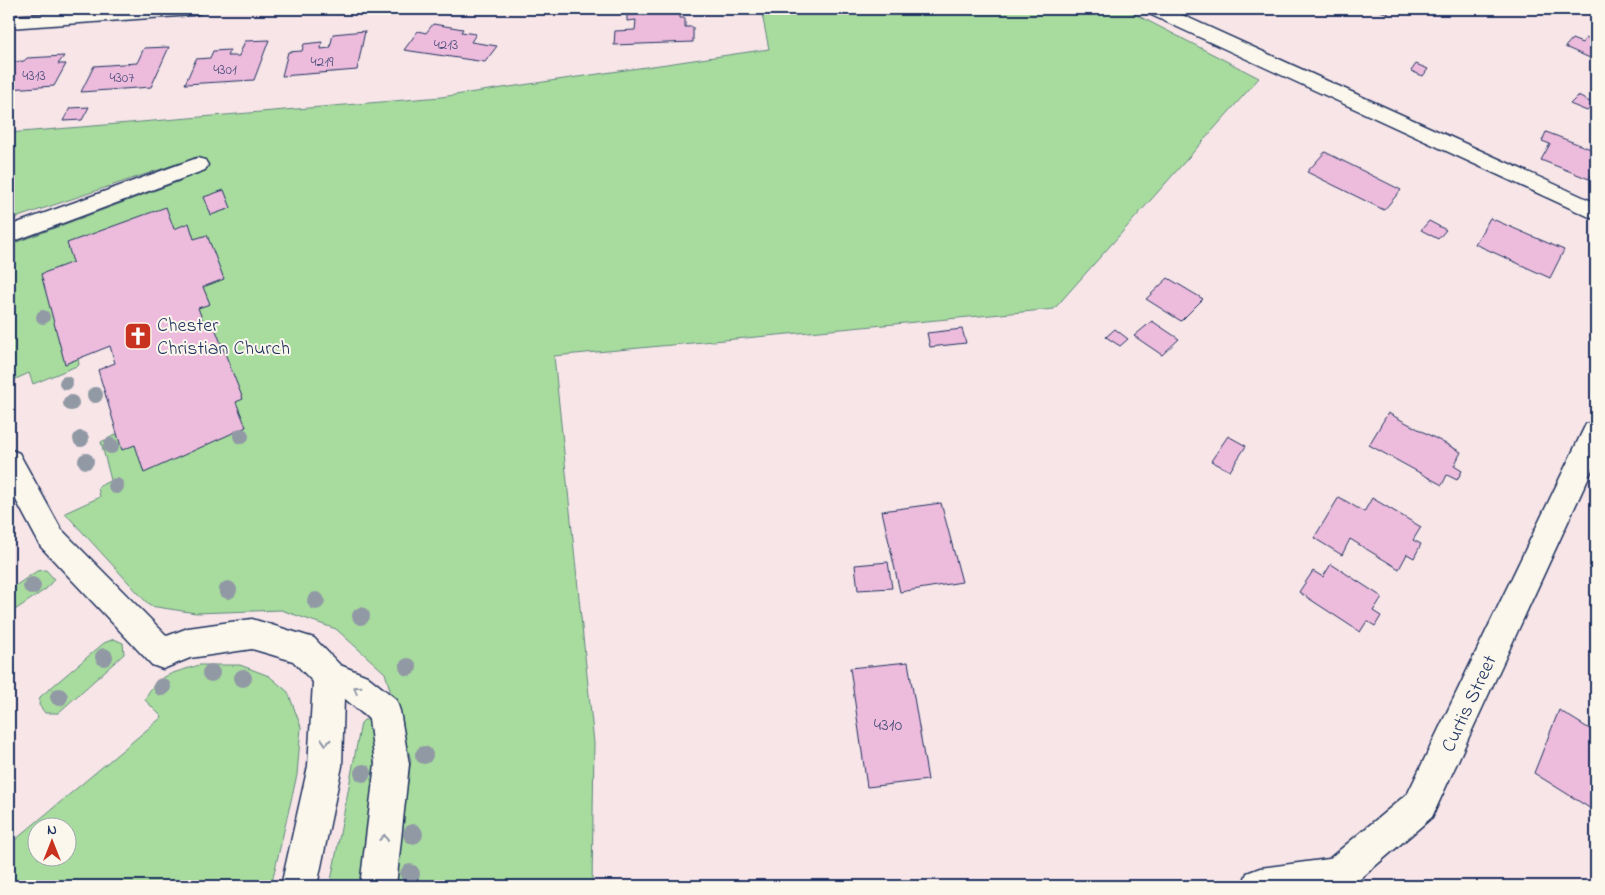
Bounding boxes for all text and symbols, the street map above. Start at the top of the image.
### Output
house number: 4213 [434,34,458,56]
house number: 4219 [311,51,334,73]
house number: 4301 [213,59,237,81]
house number: 4313 [22,65,46,87]
house number: 4307 [109,67,135,89]
place label: Chester Christian Church [157,312,290,364]
church icon: Chester Christian Church [123,321,153,351]
street label: Curtis Street [1435,650,1506,758]
one-way arrow [353,686,362,696]
house number: 4310 [874,713,902,739]
one-way arrow [320,738,331,746]
north arrow [28,818,78,868]
text: N [47,820,57,841]
one-way arrow [378,833,389,841]

